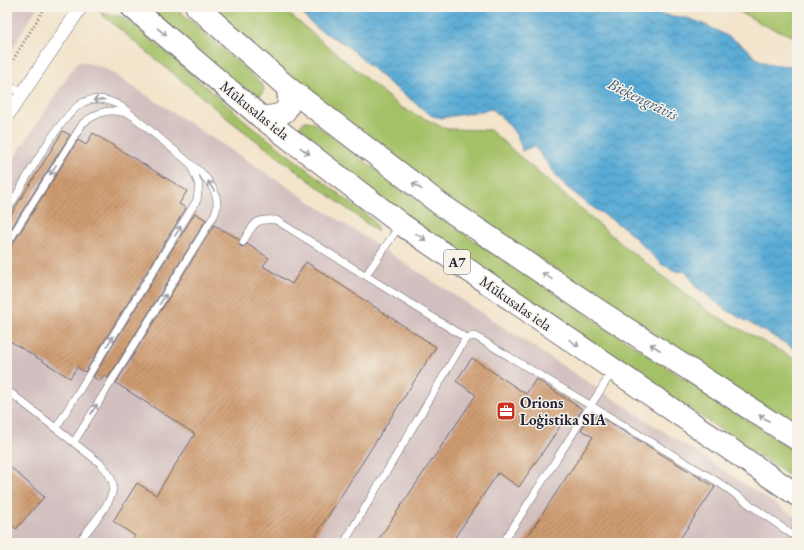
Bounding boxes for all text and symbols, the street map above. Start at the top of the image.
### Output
one-way arrow [157,28,167,37]
water label: Bieķengrāvis [604,73,682,125]
street label: Mūkusalas iela [216,76,294,144]
one-way arrow [93,97,106,104]
one-way arrow [300,146,311,155]
one-way arrow [48,164,56,176]
one-way arrow [207,181,215,192]
one-way arrow [411,182,422,190]
one-way arrow [175,225,183,237]
one-way arrow [415,233,426,241]
road number: A7 [444,250,470,274]
street label: Mūkusalas iela [476,271,556,335]
one-way arrow [541,272,552,280]
one-way arrow [159,293,167,305]
one-way arrow [106,336,114,347]
one-way arrow [568,339,579,347]
one-way arrow [650,343,661,351]
place label: Orions Loģistika SIA [520,393,606,429]
office icon: Orions Loģistika SIA [495,400,517,422]
one-way arrow [91,403,99,415]
one-way arrow [759,414,770,422]

